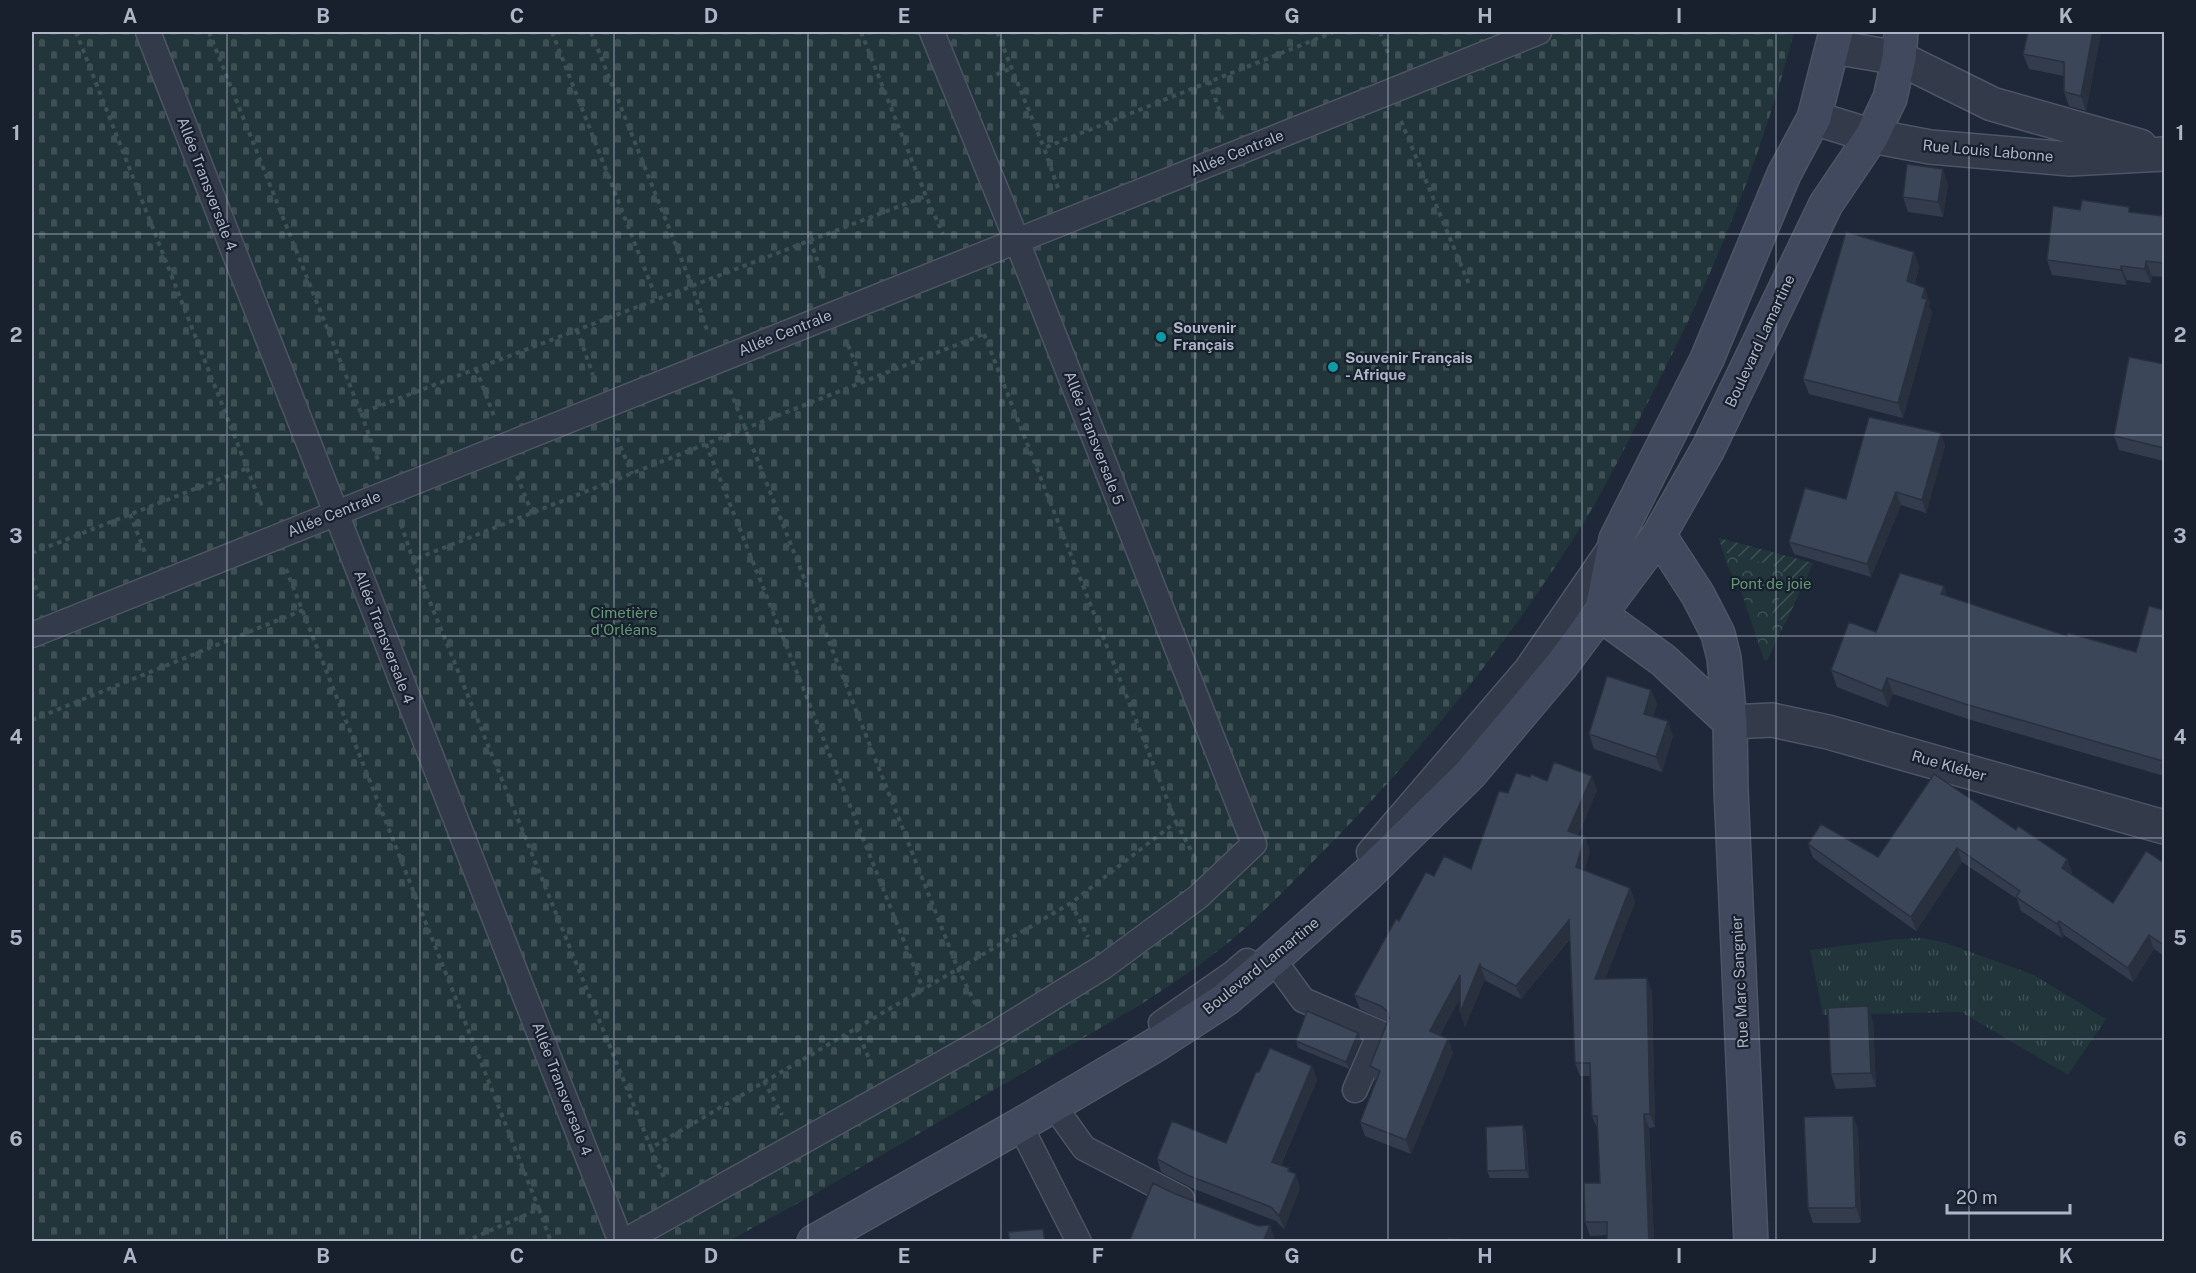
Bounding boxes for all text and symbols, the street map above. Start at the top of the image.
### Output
text: A [123,4,137,28]
text: B [316,4,330,28]
text: C [510,4,524,28]
text: D [704,4,718,28]
text: E [898,4,910,28]
text: F [1092,4,1104,28]
text: G [1284,4,1300,28]
text: H [1477,4,1493,28]
text: I [1676,4,1682,28]
text: J [1869,4,1877,28]
text: K [2059,4,2073,28]
street label: Allée Transversale 4 [174,115,241,253]
text: 1 [12,121,20,145]
text: 1 [2176,121,2184,145]
street label: Allée Centrale [1188,126,1286,179]
street label: Rue Louis Labonne [1922,136,2054,165]
street label: Boulevard Lamartine [1721,272,1798,410]
street label: Allée Centrale [736,306,834,359]
place label: Souvenir Français [1173,319,1236,353]
text: 2 [10,323,22,347]
text: 2 [2174,323,2186,347]
marker: Souvenir Français [1154,330,1168,344]
place label: Souvenir Français - Afrique [1345,349,1473,383]
marker: Souvenir Français - Afrique [1326,360,1340,374]
street label: Allée Transversale 5 [1061,369,1128,507]
street label: Allée Centrale [285,487,383,540]
text: 3 [9,524,23,548]
text: 3 [2173,524,2187,548]
street label: Allée Transversale 4 [351,568,418,706]
park label: Pont de joie [1730,575,1812,592]
park label: Cimetière d'Orléans [590,604,658,638]
text: 4 [9,725,23,749]
text: 4 [2173,725,2187,749]
street label: Rue Kléber [1910,747,1989,784]
street label: Boulevard Lamartine [1199,914,1322,1018]
street label: Rue Marc Sangnier [1728,915,1751,1049]
text: 5 [9,926,23,950]
text: 5 [2173,926,2187,950]
street label: Allée Transversale 4 [529,1020,596,1158]
text: 6 [9,1127,23,1151]
text: 6 [2173,1127,2187,1151]
scale bar [1947,1177,2070,1215]
text: 20 m [1956,1187,1998,1208]
text: A [123,1244,137,1268]
text: B [316,1244,330,1268]
text: C [510,1244,524,1268]
text: D [704,1244,718,1268]
text: E [898,1244,910,1268]
text: F [1092,1244,1104,1268]
text: G [1284,1244,1300,1268]
text: H [1477,1244,1493,1268]
text: I [1676,1244,1682,1268]
text: J [1869,1244,1877,1268]
text: K [2059,1244,2073,1268]

